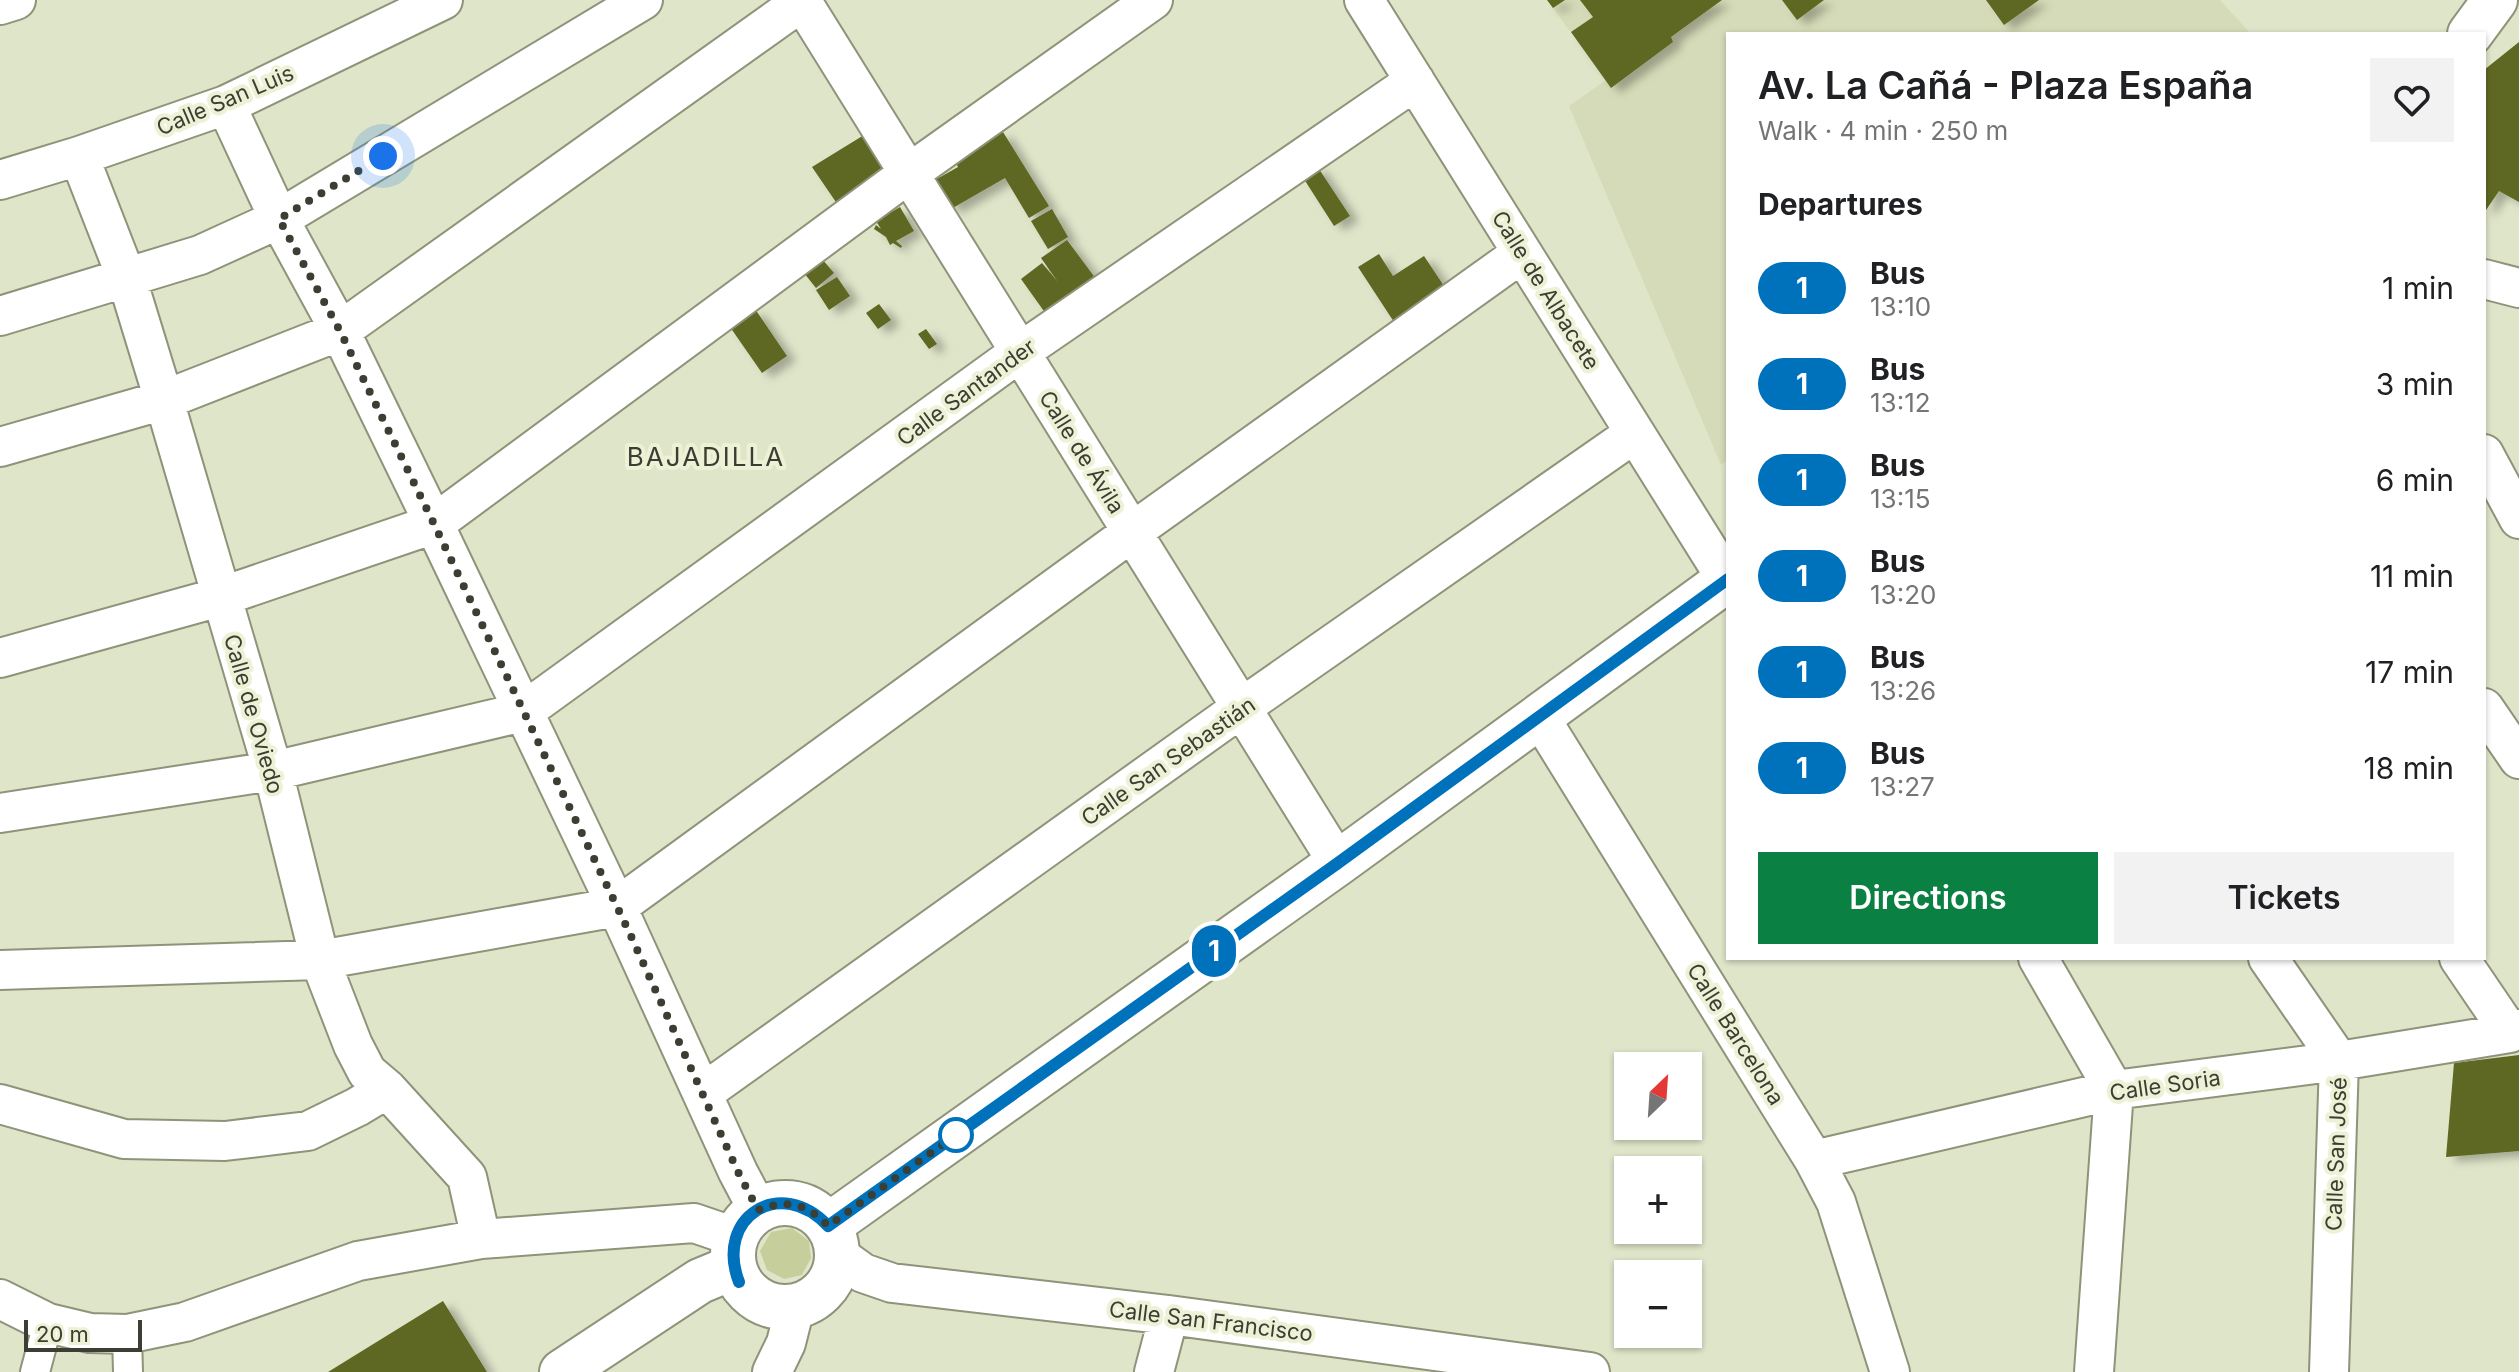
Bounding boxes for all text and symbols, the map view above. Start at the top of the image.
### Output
button: heart [2370,58,2454,142]
street label: Calle San Luis [153,59,297,141]
text: Av. La Cañá - Plaza España [1758,62,2253,108]
text: Walk · 4 min · 250 m [1758,115,2008,146]
your location [363,136,403,176]
text: Departures [1758,186,1923,222]
street label: Calle de Albacete [1487,206,1605,374]
text: Bus [1870,255,1925,291]
text: 1 min [2382,270,2454,306]
text: 1 [1796,271,1808,305]
text: 13:10 [1870,291,1931,322]
street label: Calle Santander [892,333,1040,451]
text: Bus [1870,351,1925,387]
text: 3 min [2376,366,2454,402]
text: 1 [1796,367,1808,401]
street label: Calle de Ávila [1034,386,1130,518]
text: 13:12 [1870,387,1931,418]
district label: BAJADILLA [627,441,785,472]
text: Bus [1870,447,1925,483]
text: 6 min [2376,462,2454,498]
text: 1 [1796,463,1808,497]
text: 13:15 [1870,483,1931,514]
text: Bus [1870,543,1925,579]
text: 11 min [2370,558,2454,594]
text: 1 [1796,559,1808,593]
text: 13:20 [1870,579,1936,610]
street label: Calle de Oviedo [219,631,289,797]
text: Bus [1870,639,1925,675]
text: 17 min [2365,654,2454,690]
text: 1 [1796,655,1808,689]
text: 13:26 [1870,675,1936,706]
street label: Calle San Sebastián [1076,691,1260,831]
text: Bus [1870,735,1925,771]
text: 18 min [2364,750,2454,786]
text: 1 [1796,751,1808,785]
text: 13:27 [1870,771,1935,802]
button: Directions [1758,852,2098,944]
button: Tickets [2114,852,2454,944]
line badge: 1 [1188,925,1240,977]
text: 1 [1208,934,1220,968]
street label: Calle Barcelona [1682,958,1790,1110]
north arrow [1614,1052,1702,1140]
map controls [1614,1052,1702,1348]
street label: Calle Soria [2108,1064,2222,1106]
street label: Calle San José [2320,1077,2352,1231]
unlabelled marker [939,1118,973,1152]
button: + [1614,1156,1702,1244]
button: − [1614,1260,1702,1348]
street label: Calle San Francisco [1108,1296,1314,1346]
scale bar [24,1316,142,1352]
text: 20 m [36,1321,89,1347]

